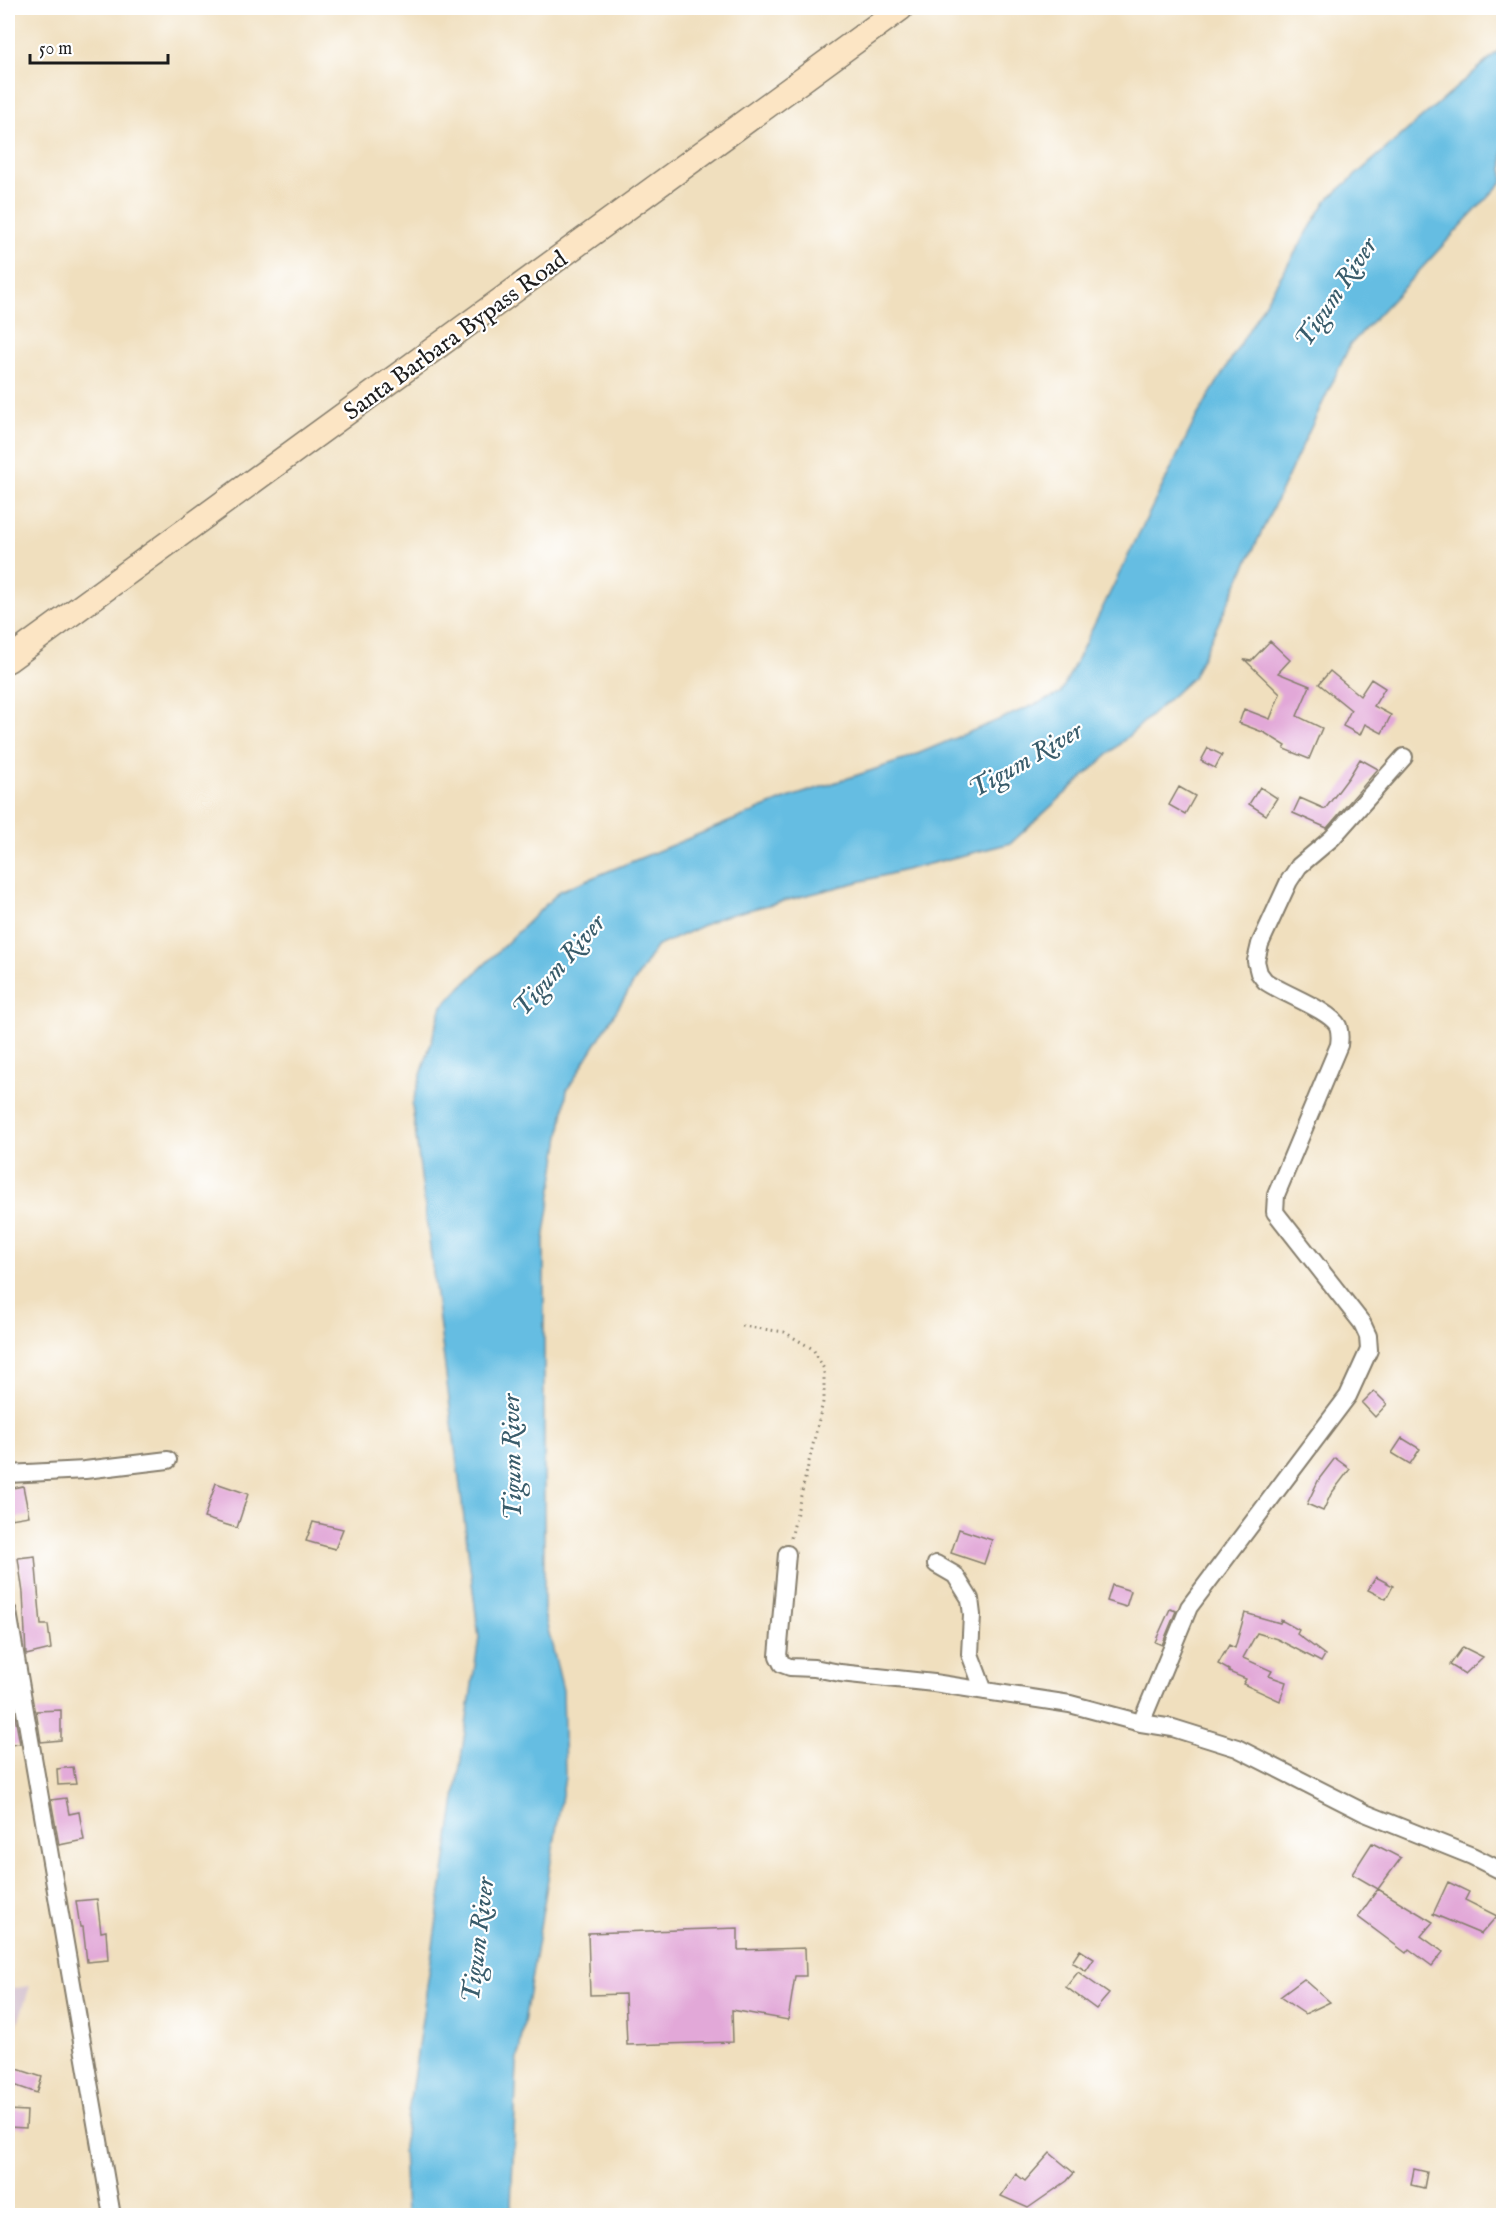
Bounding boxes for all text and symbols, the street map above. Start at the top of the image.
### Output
scale bar [30,27,168,65]
text: 50 m [39,38,72,61]
water label: Tigum River [1287,230,1387,355]
street label: Santa Barbara Bypass Road [338,244,574,428]
water label: Tigum River [963,714,1090,807]
water label: Tigum River [505,907,615,1025]
water label: Tigum River [495,1392,531,1520]
water label: Tigum River [454,1874,504,2005]

